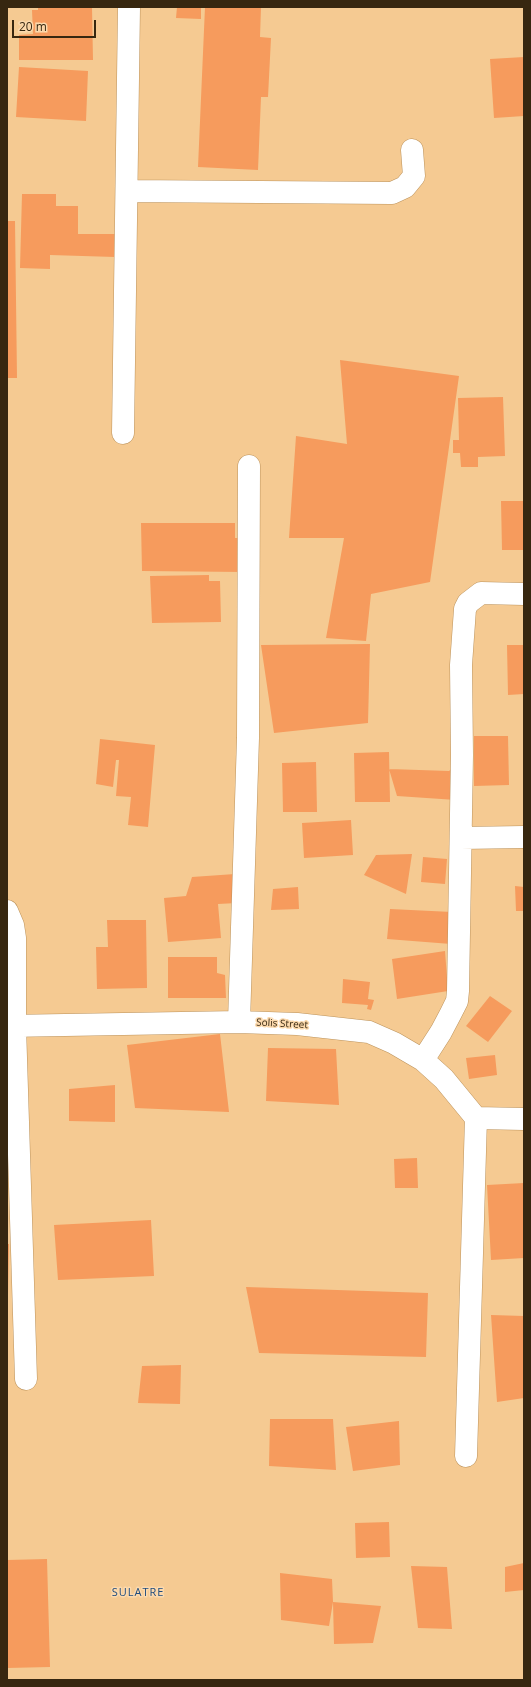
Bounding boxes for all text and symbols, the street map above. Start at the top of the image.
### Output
scale bar [14,12,98,38]
text: 20 m [19,18,47,35]
street label: Solis Street [256,1017,308,1031]
district label: SULATRE [112,1586,164,1600]

